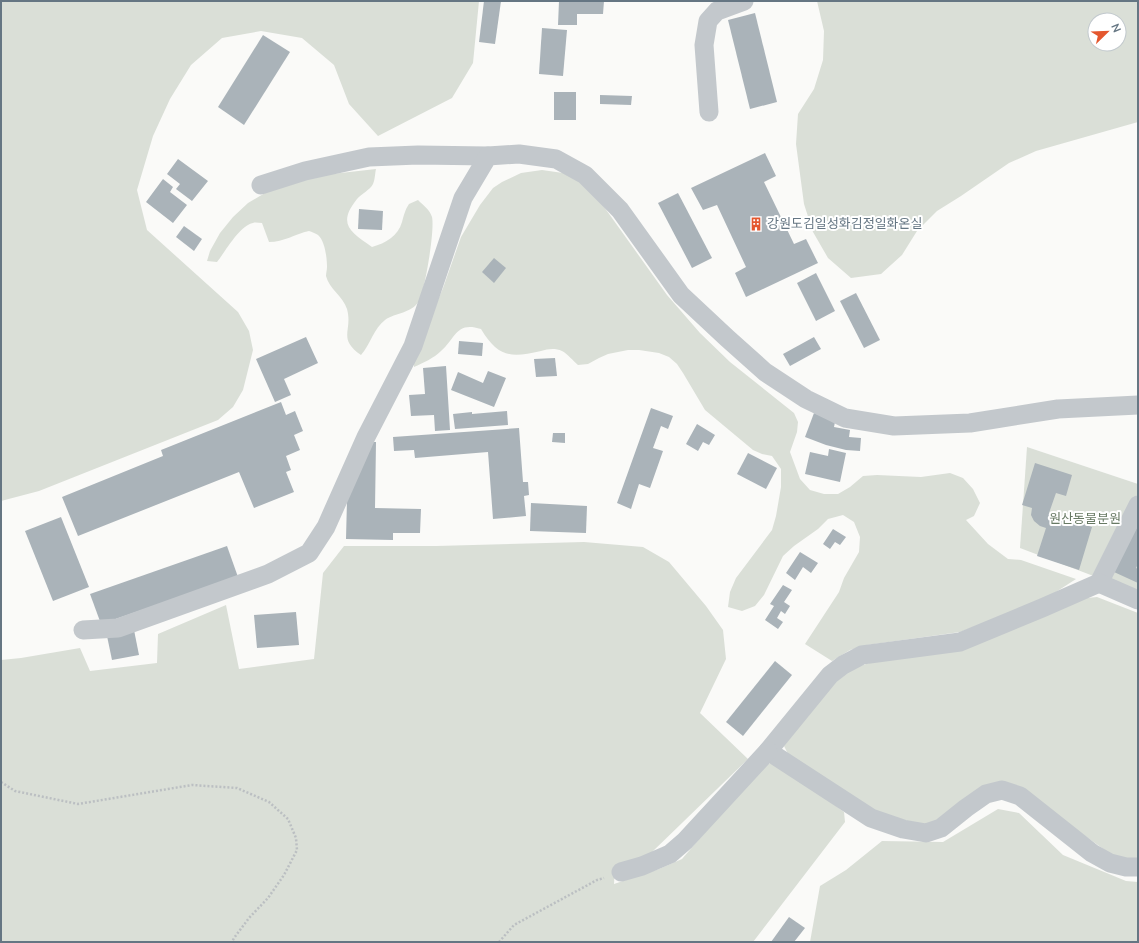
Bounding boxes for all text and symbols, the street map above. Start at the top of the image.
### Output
north arrow [1087,12,1127,52]
text: N [1107,22,1124,35]
place label: 강원도김일성화김정일화온실 [767,215,922,233]
building icon: 강원도김일성화김정일화온실 [748,216,764,232]
park label: 원산동물분원 [1049,510,1121,528]

